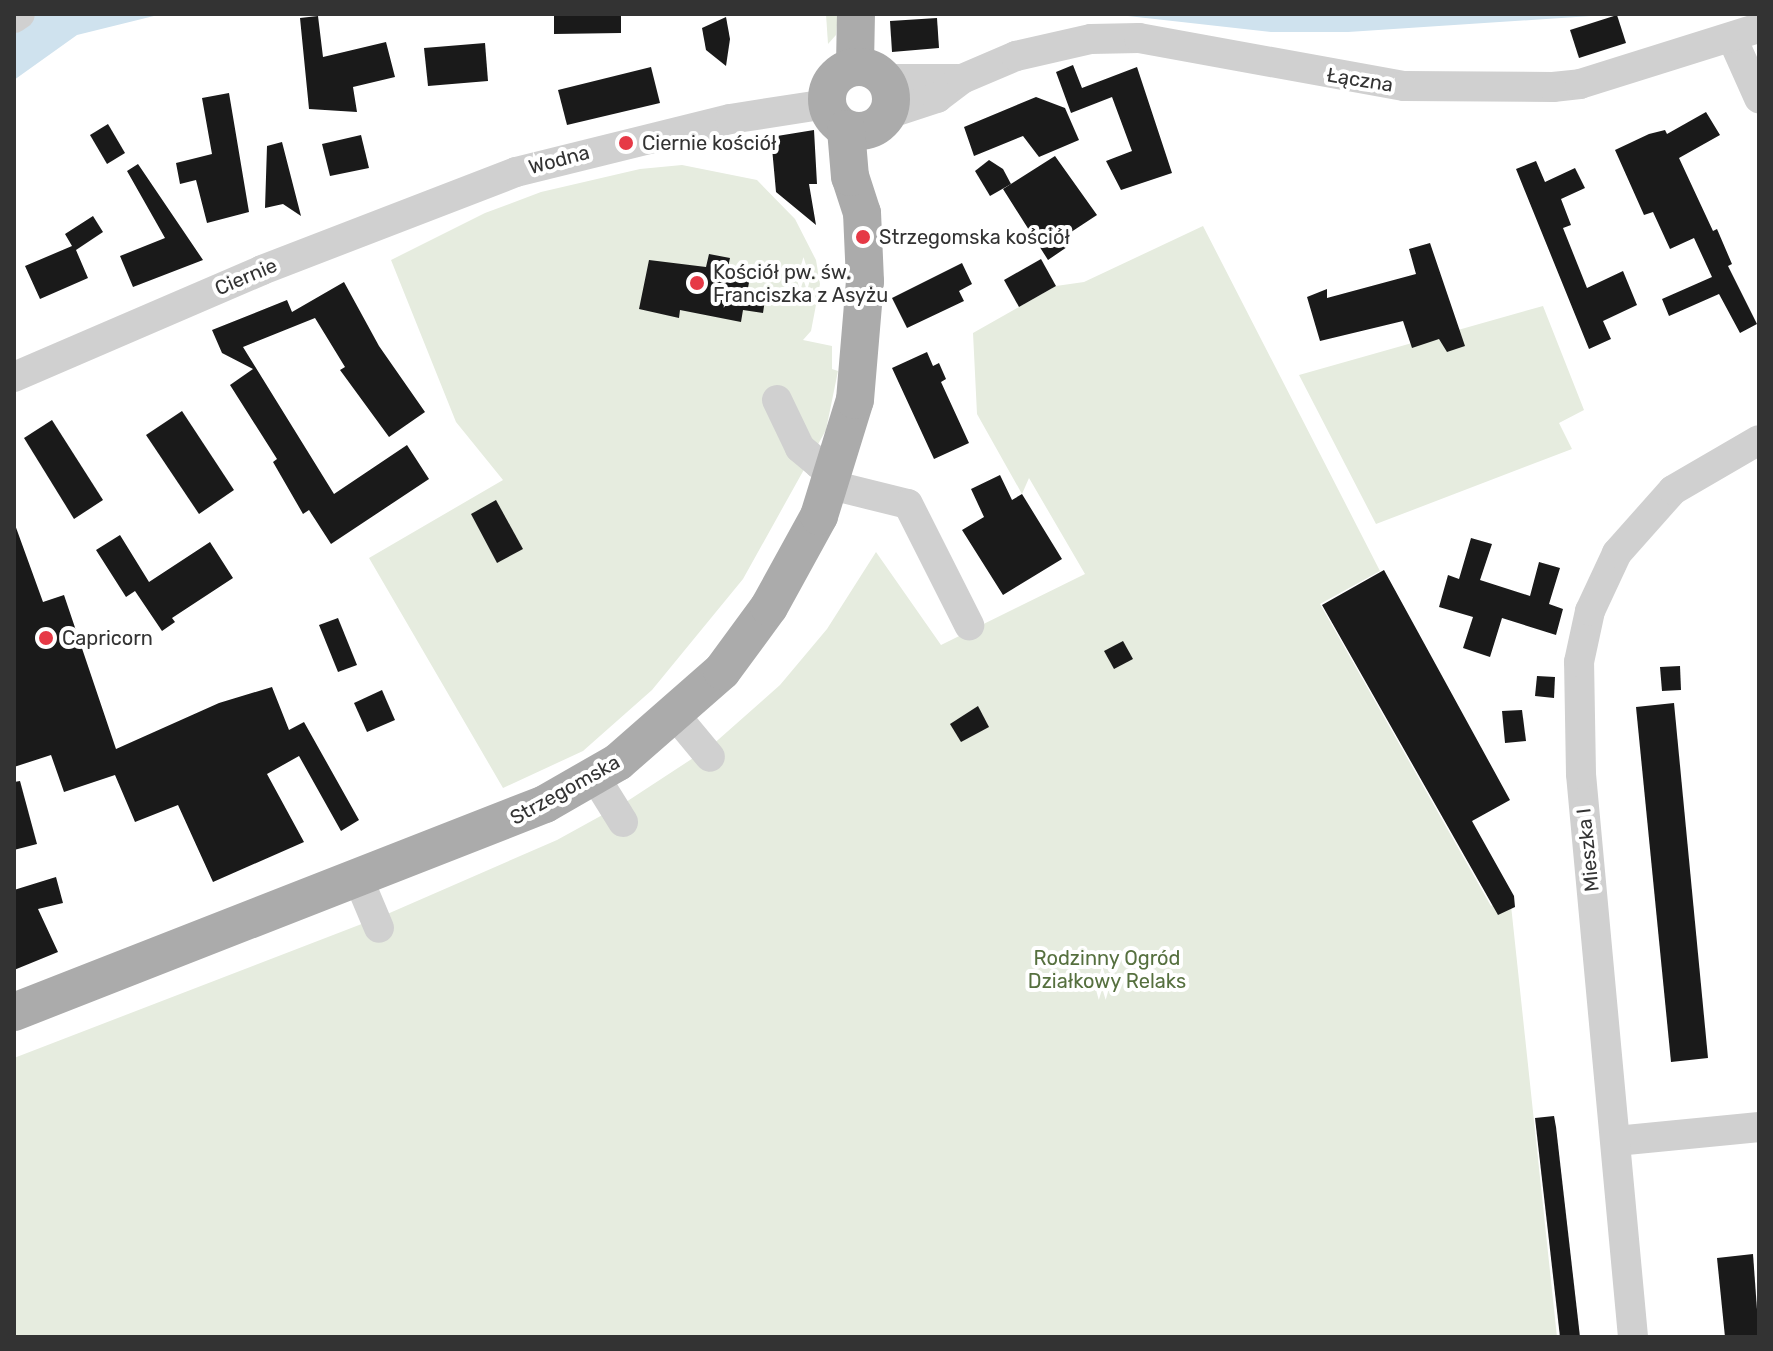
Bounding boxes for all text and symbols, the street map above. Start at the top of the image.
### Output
street label: Łączna [1325,63,1395,97]
place label: Ciernie kościół [642,131,776,155]
marker: Ciernie kościół [617,134,635,152]
street label: Wodna [526,140,592,180]
place label: Strzegomska kościół [879,225,1070,249]
marker: Strzegomska kościół [854,228,872,246]
street label: Ciernie [211,253,281,301]
place label: Kościół pw. św. Franciszka z Asyżu [713,260,889,307]
marker: Kościół pw. św. Franciszka z Asyżu [688,274,706,292]
place label: Capricorn [62,626,153,650]
marker: Capricorn [37,629,55,647]
street label: Strzegomska [506,750,624,830]
street label: Mieszka I [1572,807,1604,893]
park label: Rodzinny Ogród Działkowy Relaks [1028,947,1186,994]

